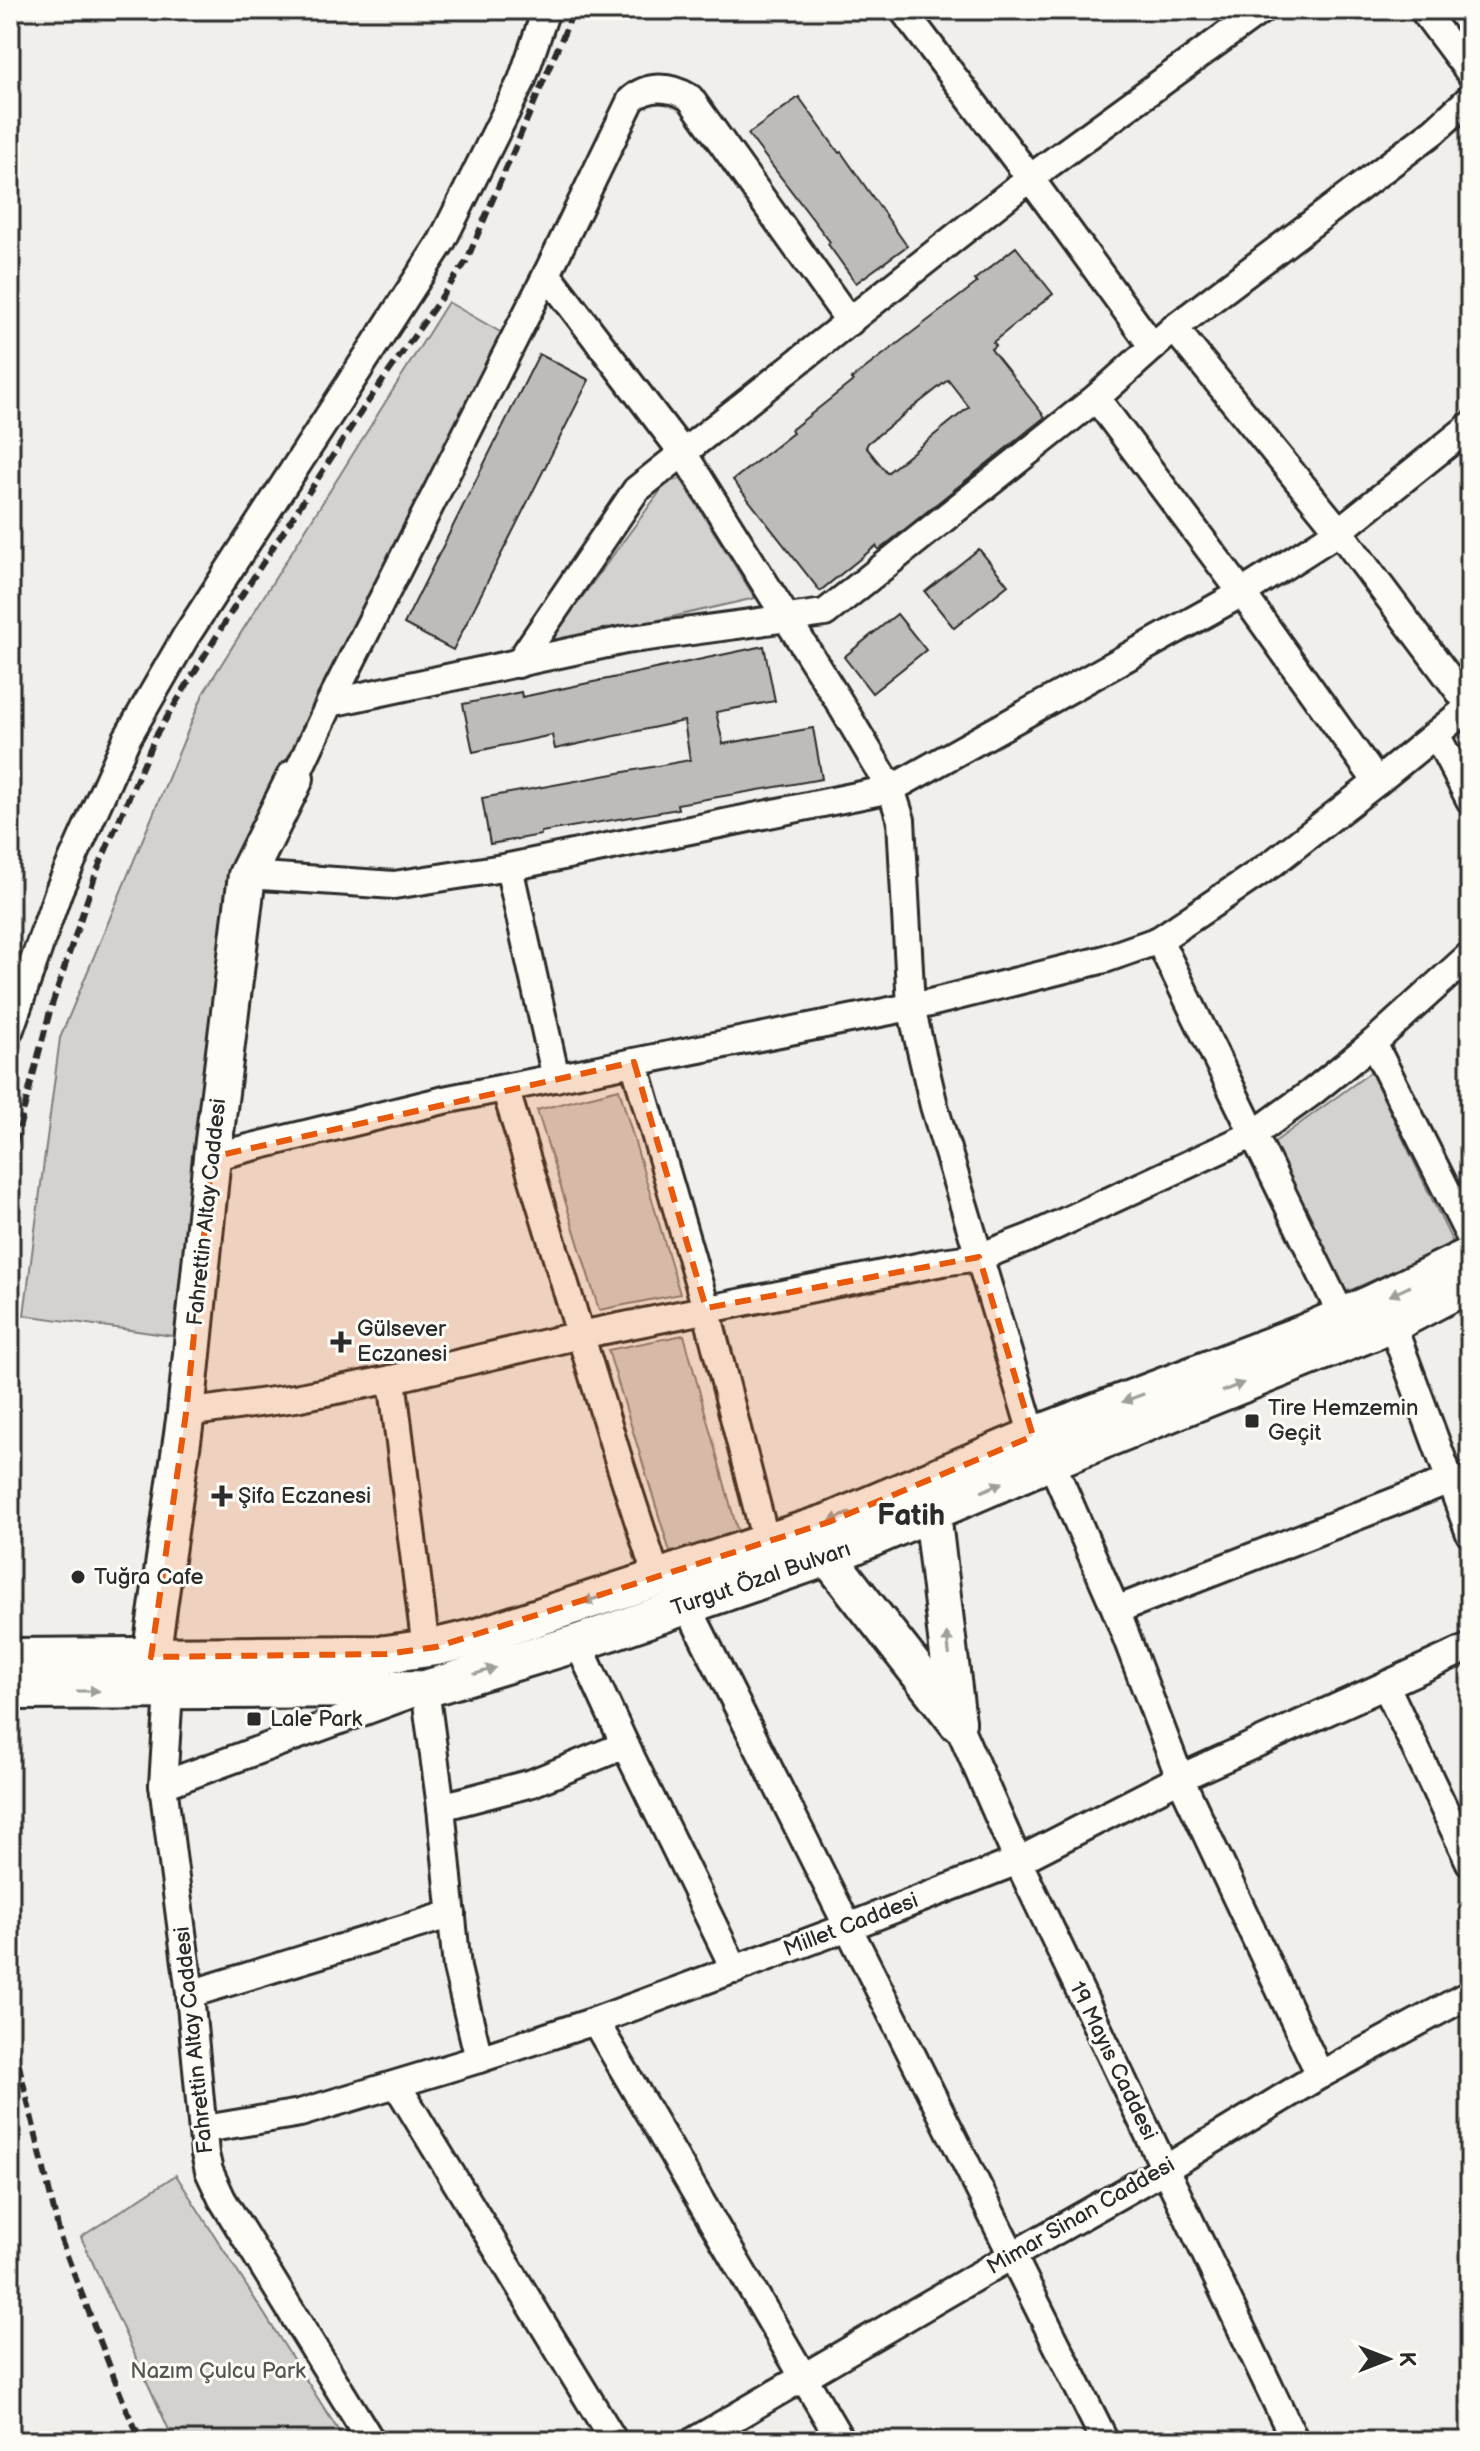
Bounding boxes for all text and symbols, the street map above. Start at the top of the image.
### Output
street label: Fahrettin Altay Caddesi [182,1097,232,1327]
one-way arrow [1388,1284,1412,1298]
place label: Gülsever Eczanesi [357,1316,447,1368]
marker: Gülsever Eczanesi [332,1333,350,1351]
one-way arrow [1221,1381,1245,1394]
one-way arrow [1121,1392,1145,1405]
place label: Tire Hemzemin Geçit [1268,1395,1418,1447]
marker: Tire Hemzemin Geçit [1243,1412,1261,1430]
one-way arrow [981,1480,1004,1493]
place label: Şifa Eczanesi [238,1483,371,1510]
marker: Şifa Eczanesi [213,1487,231,1505]
district label: Fatih [877,1498,945,1534]
one-way arrow [828,1511,852,1524]
street label: Turgut Özal Bulvarı [667,1535,854,1622]
place label: Tuğra Cafe [94,1564,204,1591]
marker: Tuğra Cafe [69,1568,87,1586]
one-way arrow [581,1594,605,1606]
one-way arrow [941,1632,954,1657]
one-way arrow [474,1664,498,1677]
one-way arrow [76,1685,101,1697]
place label: Lale Park [270,1706,363,1733]
marker: Lale Park [245,1710,263,1728]
street label: Millet Caddesi [780,1887,922,1963]
street label: Fahrettin Altay Caddesi [169,1925,219,2155]
street label: 19 Mayıs Caddesi [1063,1977,1163,2145]
street label: Mimar Sinan Caddesi [982,2151,1180,2281]
north arrow [1348,2319,1428,2399]
text: K [1393,2352,1420,2367]
park label: Nazım Çulcu Park [130,2358,306,2385]

